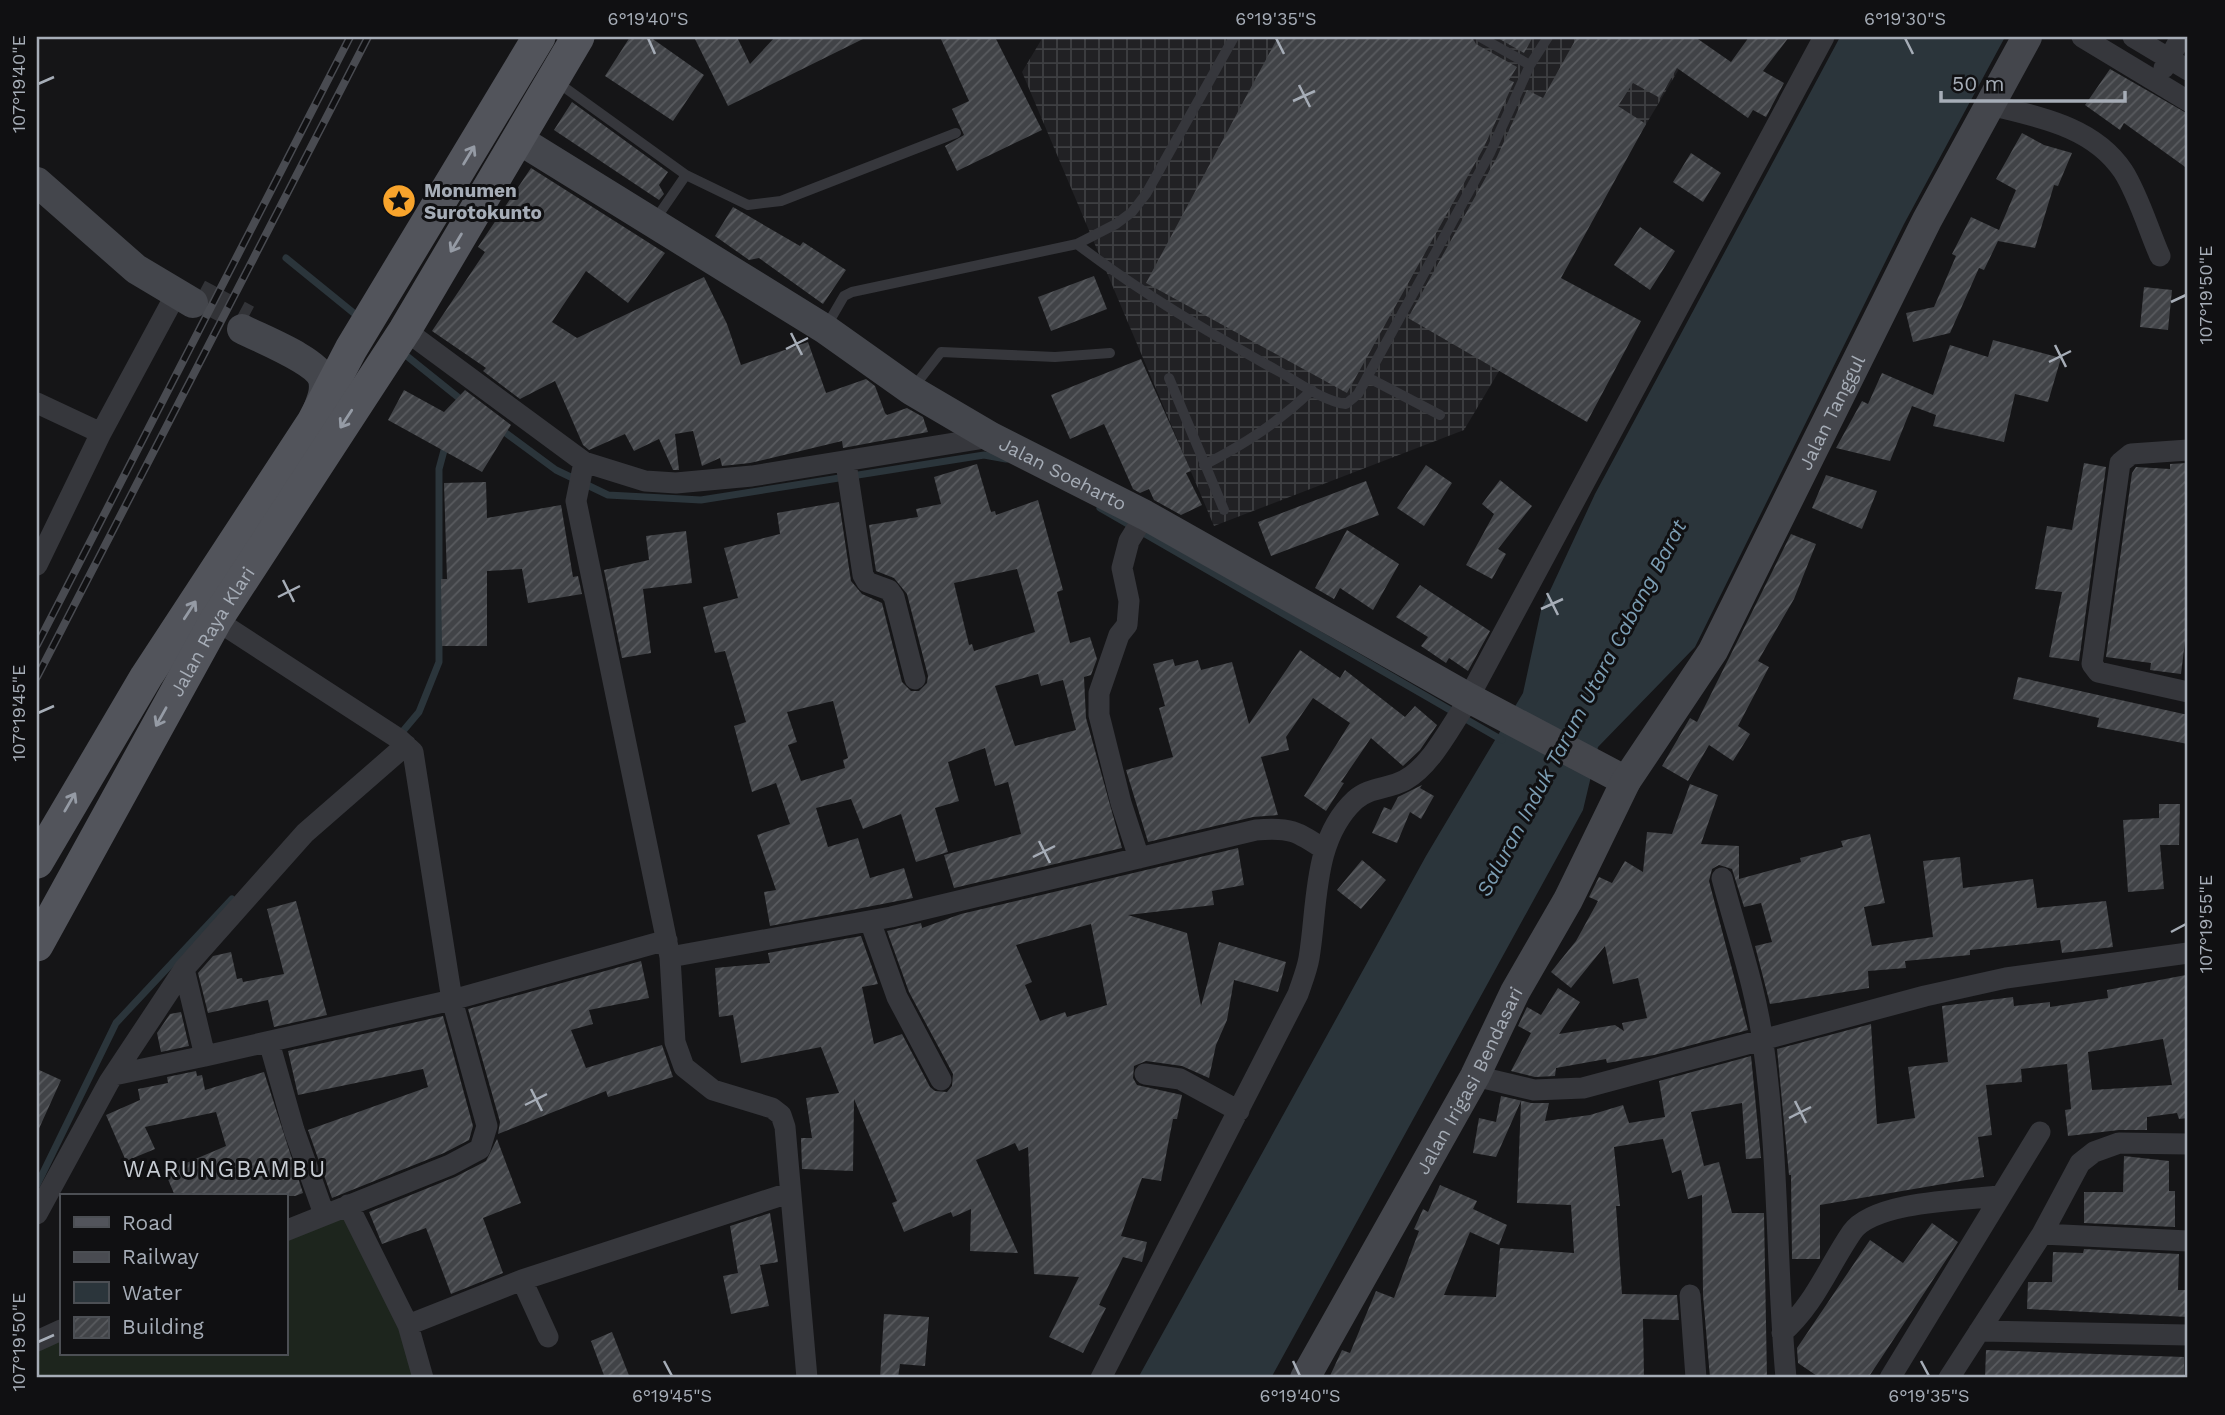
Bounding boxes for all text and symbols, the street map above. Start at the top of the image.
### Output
text: 6°19'40"S [608,8,688,29]
text: 6°19'35"S [1235,8,1317,29]
text: 6°19'30"S [1864,8,1946,29]
text: 107°19'40"E [8,35,29,133]
scale bar [1941,60,2125,104]
text: 50 m [1952,71,2004,96]
one-way arrow [462,146,476,166]
place label: Monumen Surotokunto [424,179,542,224]
place icon: Monumen Surotokunto [380,182,418,220]
one-way arrow [449,233,463,253]
text: 107°19'50"E [2195,246,2216,344]
street label: Jalan Tanggul [1793,351,1870,474]
one-way arrow [338,409,352,429]
street label: Jalan Soeharto [996,432,1131,515]
water label: Saluran Induk Tarum Utara Cabang Barat [1471,515,1692,901]
street label: Jalan Raya Klari [165,562,259,701]
one-way arrow [184,600,198,620]
text: 107°19'45"E [8,664,29,762]
one-way arrow [154,706,168,726]
one-way arrow [63,793,77,813]
text: 107°19'55"E [2195,875,2216,973]
street label: Jalan Irigasi Bendasari [1411,982,1527,1178]
district label: WARUNGBAMBU [123,1156,327,1183]
legend [60,1194,287,1356]
text: Road [122,1210,173,1235]
text: Railway [122,1244,199,1269]
text: Water [122,1280,183,1305]
text: 107°19'50"E [8,1293,29,1391]
text: Building [122,1314,204,1339]
text: 6°19'45"S [632,1385,712,1406]
text: 6°19'40"S [1260,1385,1340,1406]
text: 6°19'35"S [1888,1385,1970,1406]

